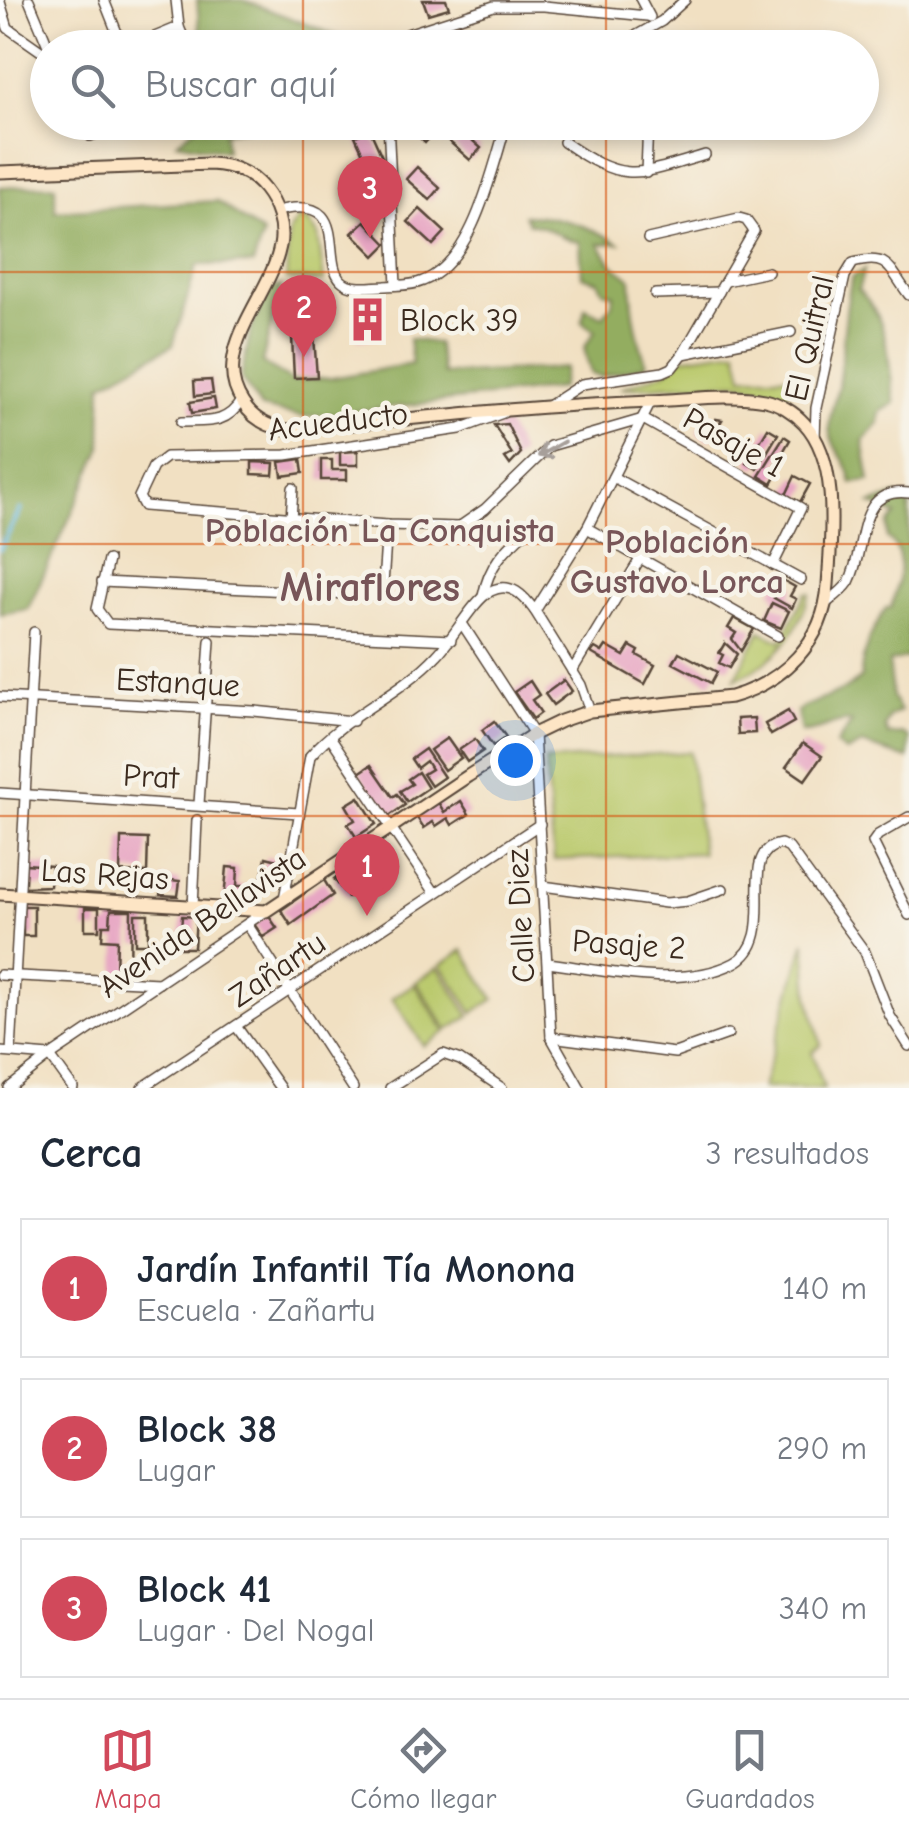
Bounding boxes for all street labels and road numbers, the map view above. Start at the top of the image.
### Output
street label: El Quitral [777,272,842,405]
street label: Acueducto [266,395,410,448]
street label: Pasaje 1 [677,400,791,485]
street label: Estanque [115,661,241,704]
street label: Prat [122,757,181,796]
street label: Avenida Bellavista [92,840,313,1005]
street label: Calle Diez [499,848,542,984]
street label: Las Rejas [40,852,170,897]
street label: Pasaje 2 [571,922,687,967]
street label: Zañartu [222,924,332,1015]

